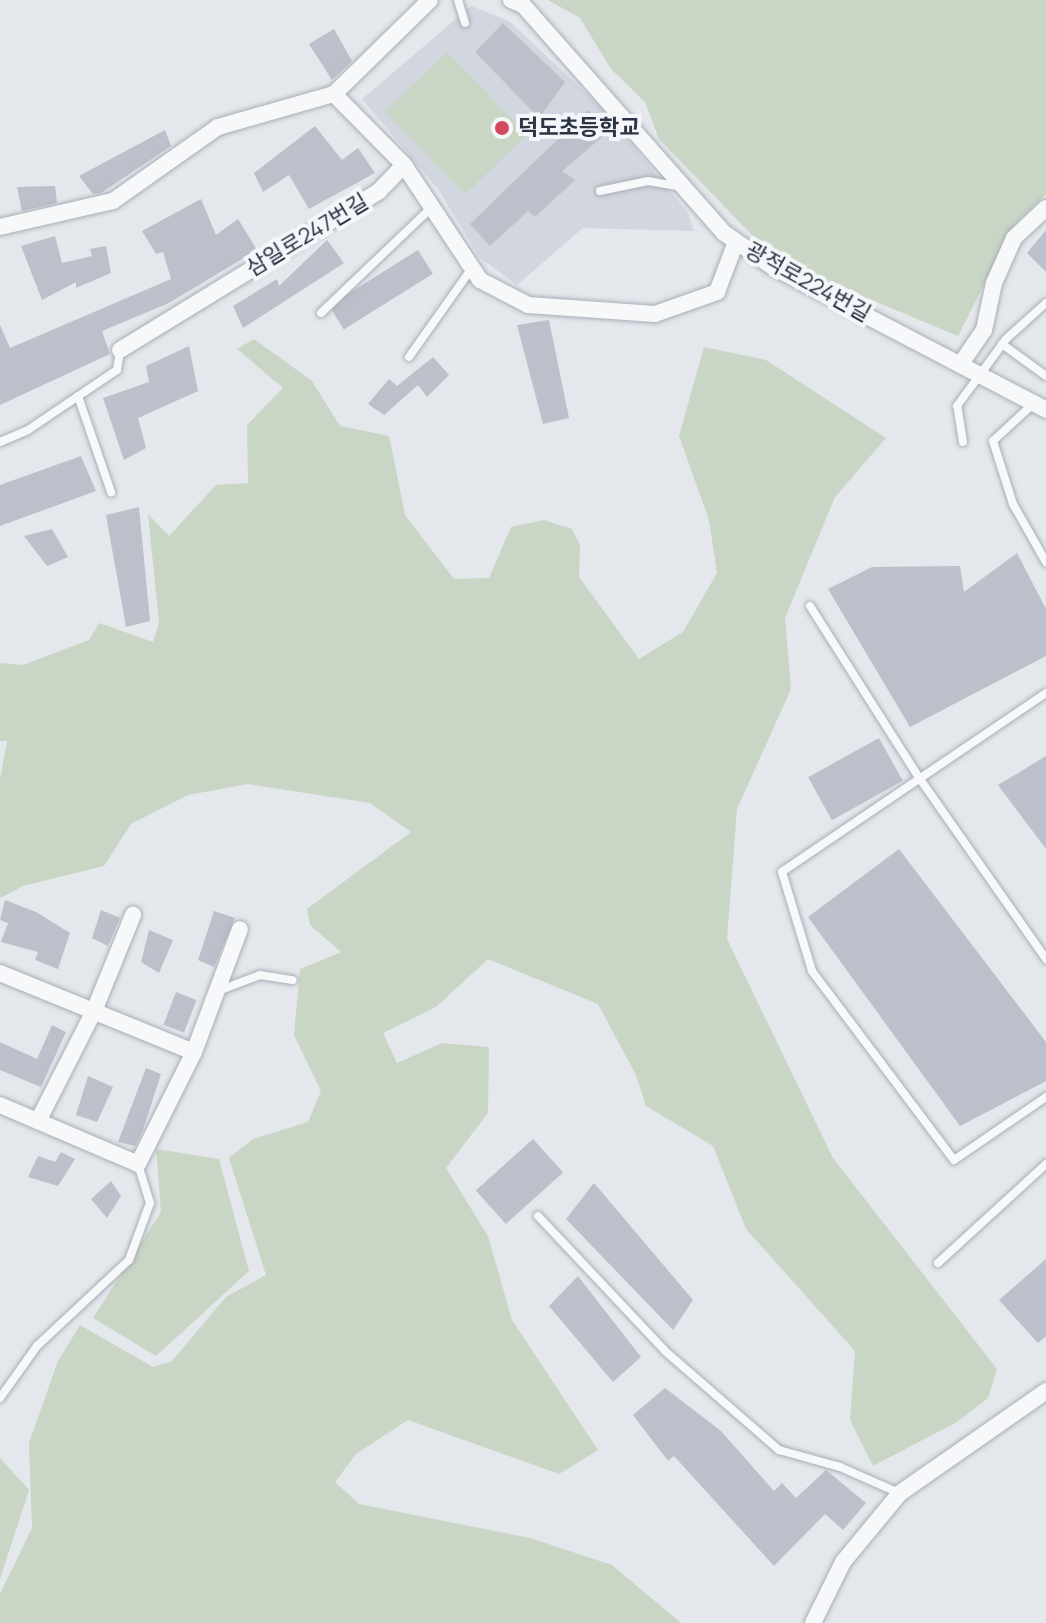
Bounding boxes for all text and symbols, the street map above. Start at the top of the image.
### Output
place label: 덕도초등학교 [518,115,639,141]
marker: 덕도초등학교 [493,119,511,137]
street label: 삼일로247번길 [241,188,373,282]
street label: 광적로224번길 [741,237,875,327]

